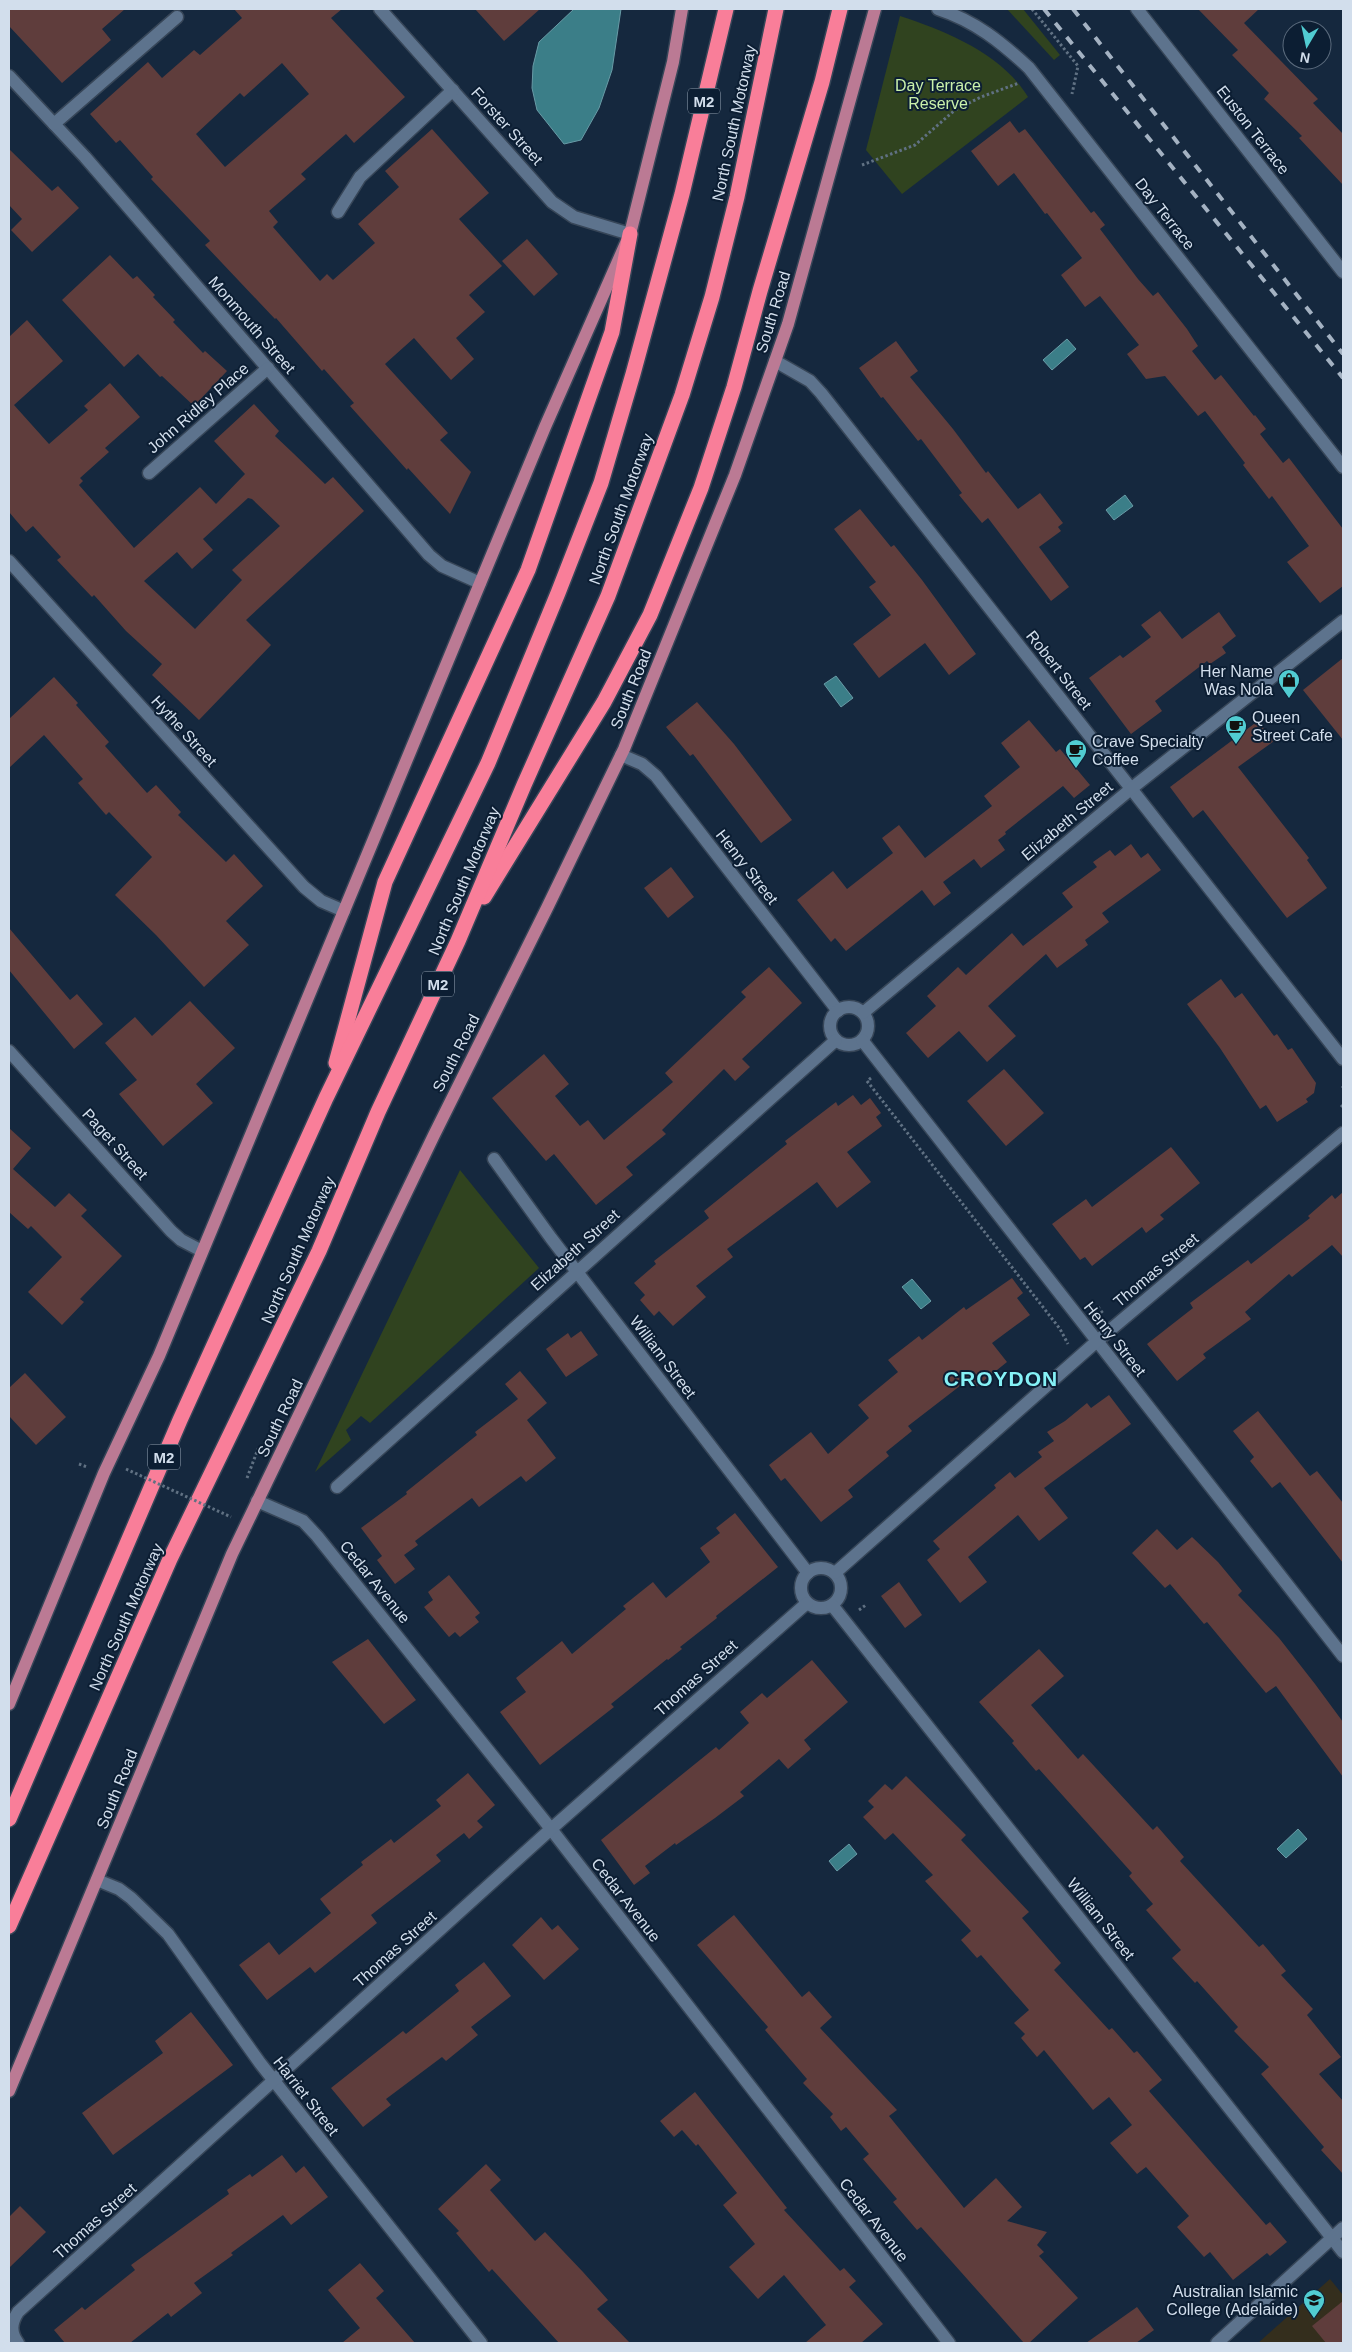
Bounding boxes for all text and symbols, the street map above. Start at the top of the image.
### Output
north arrow [1282,20,1332,70]
street label: North South Motorway [709,43,759,203]
text: N [1299,49,1311,67]
park label: Day Terrace Reserve [895,77,981,112]
street label: Euston Terrace [1213,82,1293,178]
street label: Forster Street [468,84,546,168]
road number: M2 [688,88,720,114]
street label: Day Terrace [1132,175,1198,253]
street label: South Road [753,269,793,355]
street label: Monmouth Street [205,273,299,377]
street label: John Ridley Place [144,360,252,456]
street label: North South Motorway [586,431,656,587]
street label: Robert Street [1023,627,1095,713]
street label: South Road [607,647,655,731]
place label: Her Name Was Nola [1200,663,1273,698]
shop icon: Her Name Was Nola [1277,668,1301,699]
street label: Hythe Street [148,692,220,770]
place label: Queen Street Cafe [1252,709,1333,744]
cafe icon: Queen Street Cafe [1224,714,1248,745]
place label: Crave Specialty Coffee [1092,733,1204,768]
cafe icon: Crave Specialty Coffee [1064,738,1088,769]
street label: Elizabeth Street [1018,778,1116,864]
street label: North South Motorway [425,804,503,958]
street label: Henry Street [713,826,782,908]
road number: M2 [422,972,454,996]
street label: South Road [429,1011,483,1095]
street label: Paget Street [79,1105,151,1183]
street label: North South Motorway [258,1174,338,1326]
street label: Elizabeth Street [527,1206,623,1294]
street label: Thomas Street [1110,1229,1202,1310]
street label: Henry Street [1081,1298,1150,1380]
street label: William Street [627,1312,700,1402]
district label: CROYDON [944,1367,1058,1390]
street label: South Road [254,1376,306,1460]
road number: M2 [148,1444,180,1470]
street label: Cedar Avenue [337,1537,413,1627]
street label: North South Motorway [86,1541,166,1693]
street label: Thomas Street [651,1636,741,1719]
street label: South Road [93,1747,141,1831]
street label: Cedar Avenue [588,1855,664,1945]
street label: William Street [1064,1875,1138,1964]
street label: Thomas Street [350,1907,440,1990]
street label: Harriet Street [270,2053,342,2139]
street label: Cedar Avenue [836,2175,912,2265]
street label: Thomas Street [50,2179,140,2262]
place label: Australian Islamic College (Adelaide) [1166,2283,1298,2318]
school or university icon: Australian Islamic College (Adelaide) [1302,2288,1326,2319]

